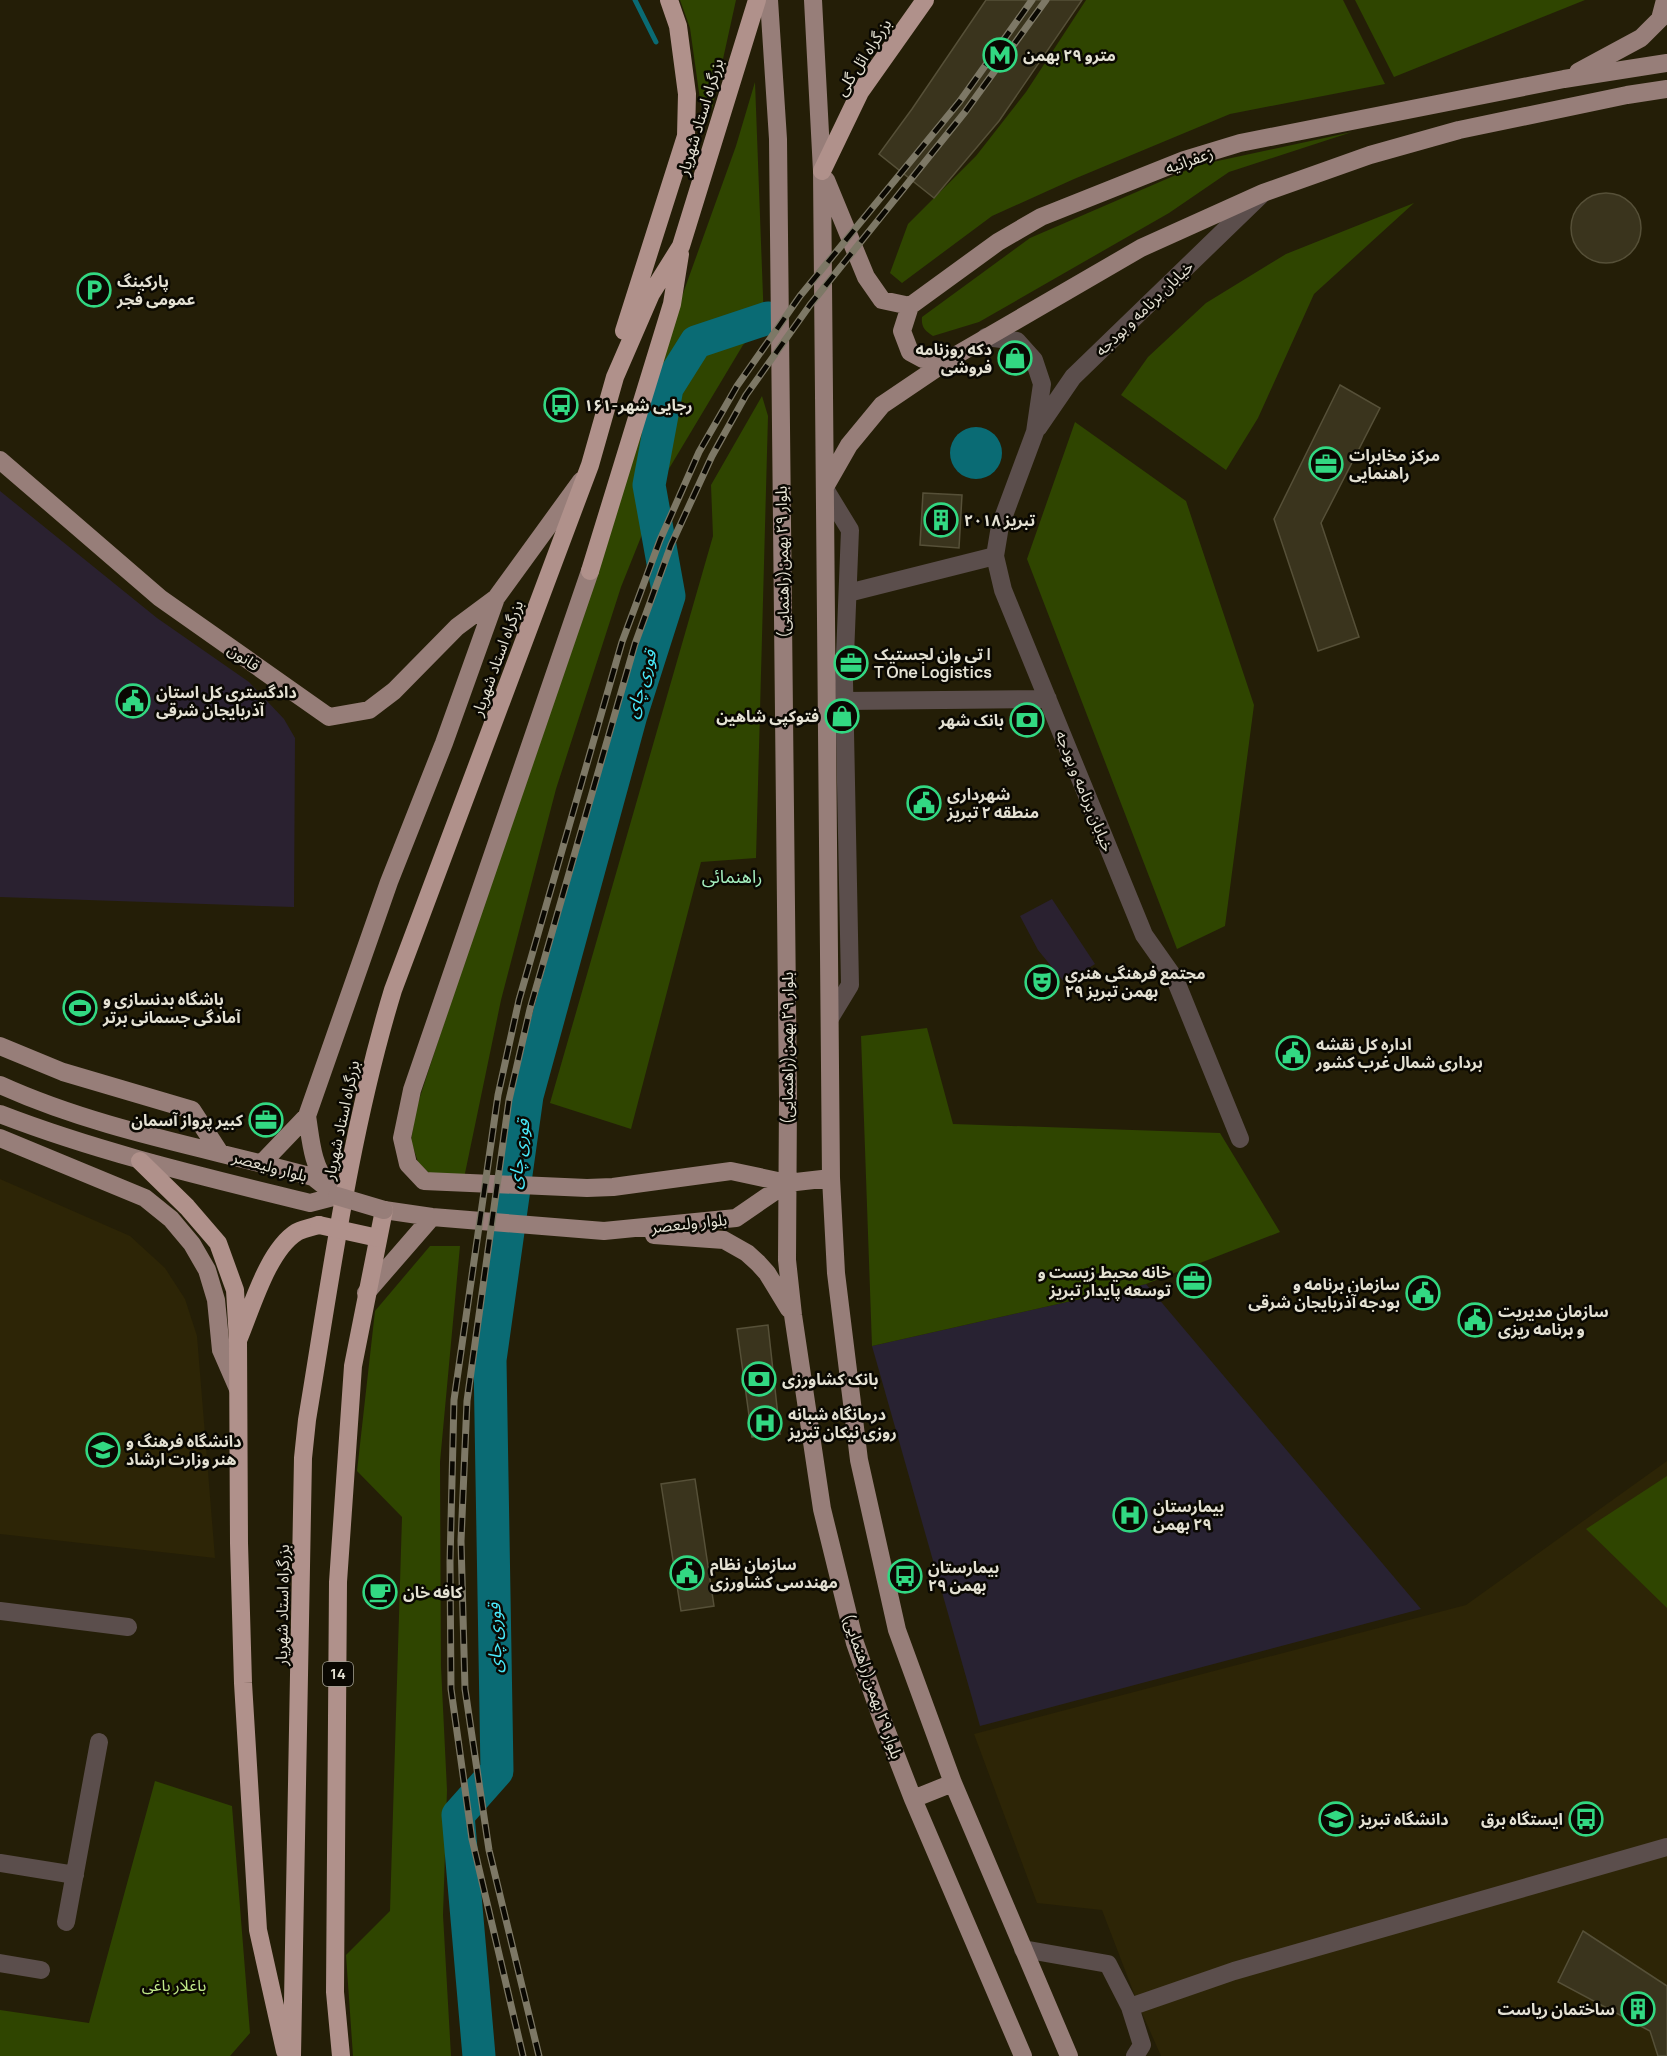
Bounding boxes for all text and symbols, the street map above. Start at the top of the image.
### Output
street label: بزرگراه ائل گلی [830,14,896,100]
metro station icon: مترو ۲۹ بهمن [982,37,1018,73]
place label: مترو ۲۹ بهمن [1023,44,1116,66]
street label: بزرگراه استاد شهریار [671,56,728,179]
street label: زعفرانیه [1162,142,1216,178]
street label: خیابان برنامه و بودجه [1090,255,1198,361]
place label: پارکینگ عمومی فجر [116,270,195,310]
parking icon: پارکینگ عمومی فجر [76,272,112,308]
place label: دکه روزنامه فروشی [915,338,992,378]
shop icon: دکه روزنامه فروشی [997,340,1033,376]
bus stop icon: ۱۶۱-رجایی شهر [543,387,579,423]
place label: ۱۶۱-رجایی شهر [584,394,693,416]
place label: مرکز مخابرات راهنمایی [1349,444,1440,484]
office icon: مرکز مخابرات راهنمایی [1308,446,1344,482]
street label: بلوار ٢٩ بهمن(راهنمایی) [770,486,794,638]
building icon: تبریز ۲۰۱۸ [923,502,959,538]
place label: تبریز ۲۰۱۸ [964,509,1036,531]
street label: بزرگراه استاد شهریار [466,597,528,720]
street label: قانون [224,638,264,676]
place label: تی وان لجستیک | T One Logistics [874,643,992,683]
water label: قوری چای [618,645,663,721]
office icon: تی وان لجستیک | T One Logistics [833,645,869,681]
place label: دادگستری کل استان آذربایجان شرقی [156,681,297,721]
public building icon: دادگستری کل استان آذربایجان شرقی [115,683,151,719]
shop icon: فتوکپی شاهین [824,698,860,734]
bank icon: بانک شهر [1009,702,1045,738]
place label: فتوکپی شاهین [716,705,819,727]
place label: بانک شهر [938,709,1004,731]
street label: خیابان برنامه و بودجه [1051,727,1119,855]
place label: شهرداری منطقه ۲ تبریز [946,783,1039,823]
public building icon: شهرداری منطقه ۲ تبریز [906,785,942,821]
district label: راهنمائی [702,864,762,888]
place label: مجتمع فرهنگی هنری ۲۹ بهمن تبریز [1065,962,1206,1002]
theatre icon: مجتمع فرهنگی هنری ۲۹ بهمن تبریز [1024,964,1060,1000]
street label: بلوار ٢٩ بهمن(راهنمایی) [776,972,798,1124]
place label: باشگاه بدنسازی و آمادگی جسمانی برتر [102,988,241,1028]
sports icon: باشگاه بدنسازی و آمادگی جسمانی برتر [62,990,98,1026]
place label: اداره کل نقشه برداری شمال غرب کشور [1315,1033,1483,1073]
public building icon: اداره کل نقشه برداری شمال غرب کشور [1275,1035,1311,1071]
street label: بزرگراه استاد شهریار [317,1058,364,1183]
office icon: کبیر پرواز آسمان [248,1102,284,1138]
place label: کبیر پرواز آسمان [131,1109,244,1131]
water label: قوری چای [501,1116,536,1190]
street label: بلوار ولیعصر [229,1145,310,1187]
street label: بلوار ولىعصر [649,1208,728,1238]
place label: خانه محیط زیست و توسعه پایدار تبریز [1038,1261,1171,1301]
office icon: خانه محیط زیست و توسعه پایدار تبریز [1176,1263,1212,1299]
place label: سازمان برنامه و بودجه آذربایجان شرقی [1248,1273,1400,1313]
public building icon: سازمان برنامه و بودجه آذربایجان شرقی [1405,1275,1441,1311]
place label: سازمان مدیریت و برنامه ریزی [1498,1300,1609,1340]
public building icon: سازمان مدیریت و برنامه ریزی [1457,1302,1493,1338]
bank icon: بانک کشاورزی [741,1361,777,1397]
place label: بانک کشاورزی [782,1368,879,1390]
place label: درمانگاه شبانه روزی نیکان تبریز [787,1403,897,1443]
hospital icon: درمانگاه شبانه روزی نیکان تبریز [747,1405,783,1441]
place label: دانشگاه فرهنگ و هنر وزارت ارشاد [126,1430,241,1470]
school or university icon: دانشگاه فرهنگ و هنر وزارت ارشاد [85,1432,121,1468]
place label: بیمارستان ٢٩ بهمن [1153,1495,1224,1535]
hospital icon: بیمارستان ٢٩ بهمن [1112,1497,1148,1533]
street label: بزرگراه استاد شهریار [270,1544,294,1667]
place label: سازمان نظام مهندسی کشاورزی [710,1553,838,1593]
public building icon: سازمان نظام مهندسی کشاورزی [669,1555,705,1591]
place label: بیمارستان ۲۹ بهمن [928,1556,999,1596]
bus stop icon: بیمارستان ۲۹ بهمن [887,1558,923,1594]
cafe icon: کافه خان [362,1574,398,1610]
place label: کافه خان [403,1581,463,1603]
water label: قوری چای [481,1601,508,1673]
street label: بلوار ٢٩ بهمن(راهنمایی) [838,1610,908,1762]
road number: 14 [323,1662,353,1686]
school or university icon: دانشگاه تبریز [1318,1801,1354,1837]
bus stop icon: ایستگاه برق [1568,1801,1604,1837]
place label: دانشگاه تبریز [1358,1808,1449,1830]
place label: ایستگاه برق [1481,1808,1563,1830]
park label: باغلار باغی [142,1974,206,1996]
building icon: ساختمان ریاست [1620,1991,1656,2027]
place label: ساختمان ریاست [1498,1998,1615,2020]

